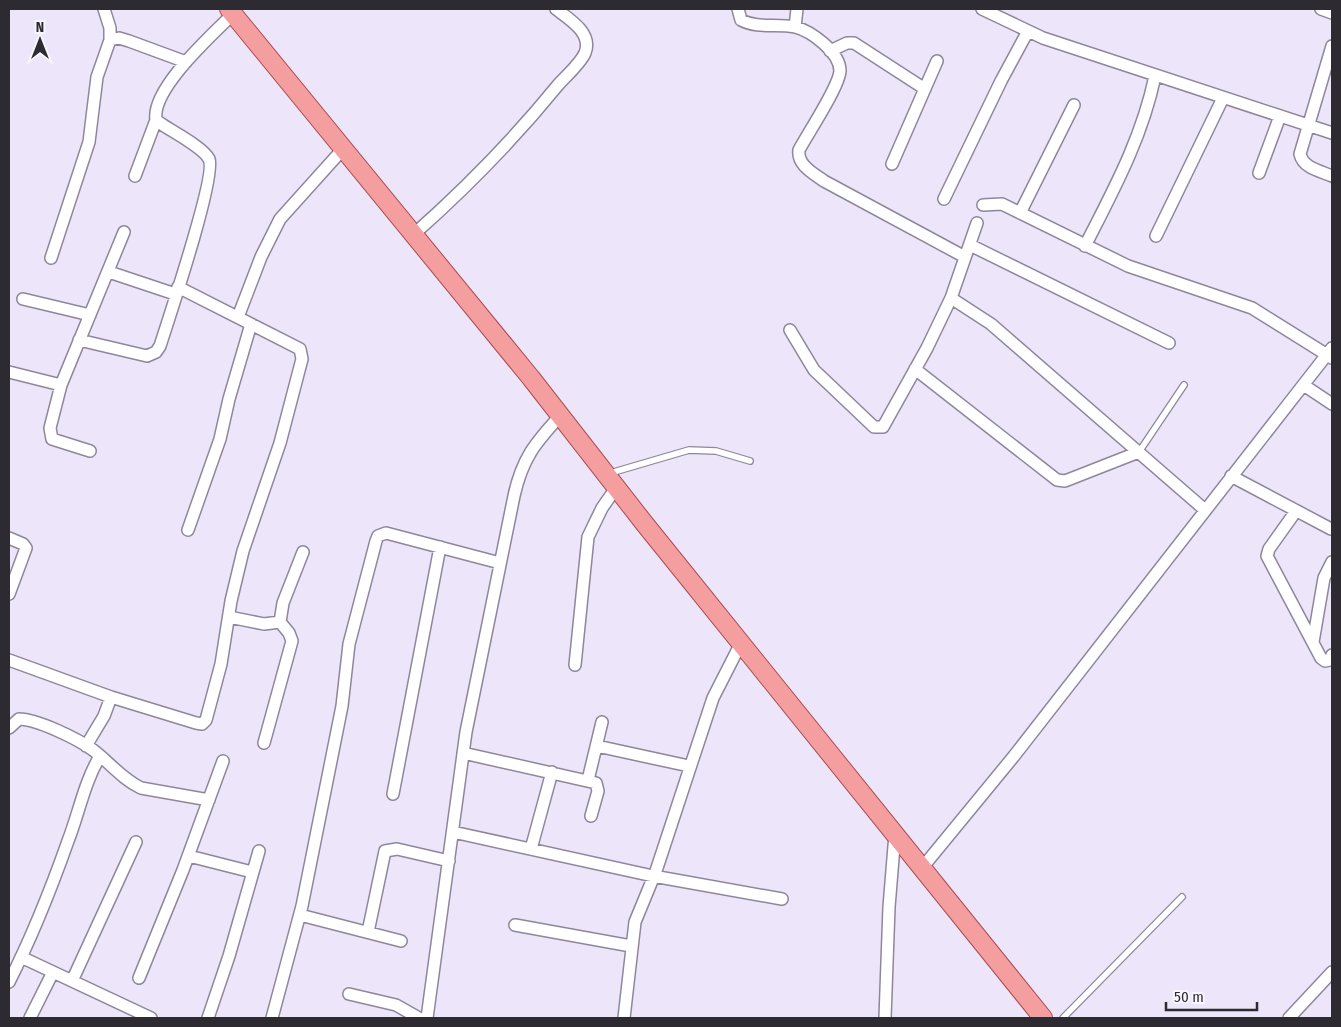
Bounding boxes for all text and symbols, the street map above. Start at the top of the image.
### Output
north arrow [15,15,65,65]
text: N [36,19,44,36]
scale bar [1166,980,1257,1012]
text: 50 m [1174,988,1204,1006]

